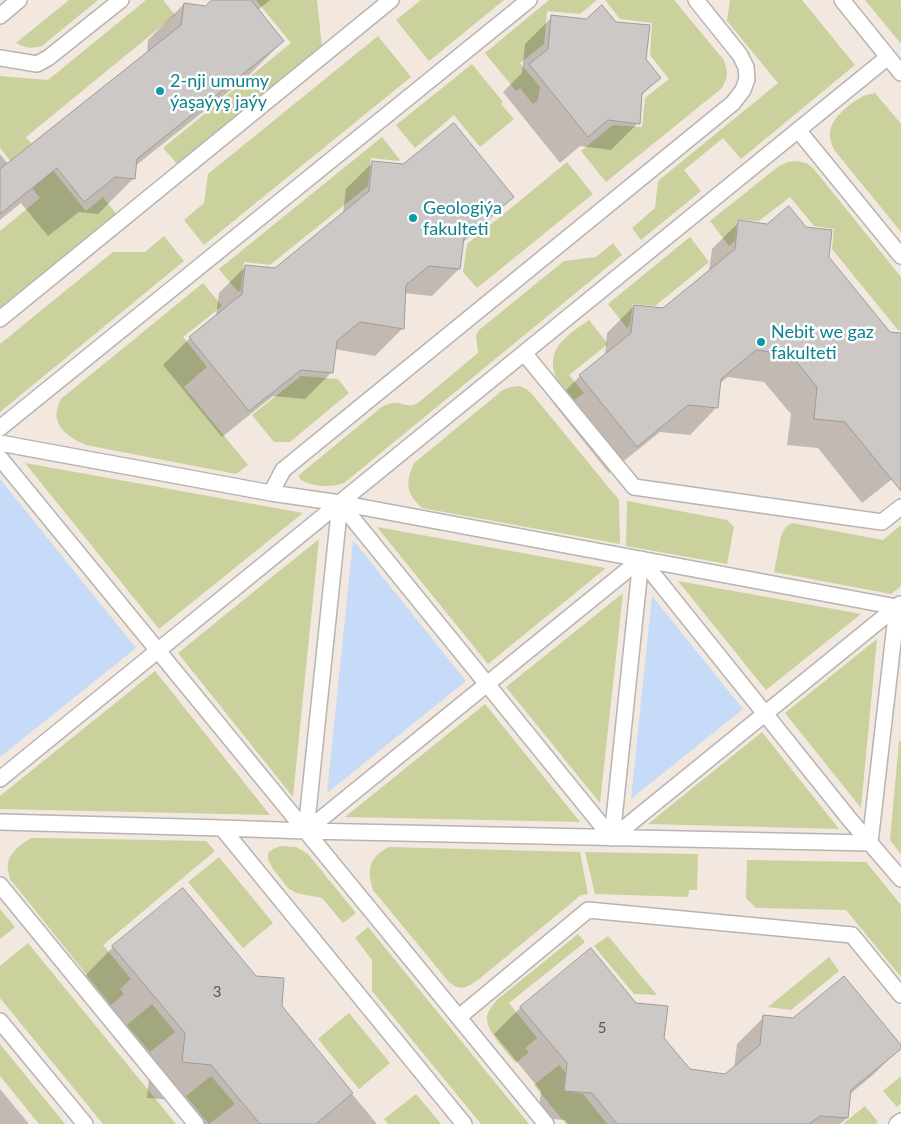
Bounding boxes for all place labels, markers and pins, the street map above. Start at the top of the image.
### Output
place label: 2-nji umumy ýaşaýyş jaýy [170,70,269,112]
marker: 2-nji umumy ýaşaýyş jaýy [154,85,166,97]
place label: Geologiýa fakulteti [423,197,502,240]
marker: Geologiýa fakulteti [407,212,419,224]
place label: Nebit we gaz fakulteti [771,321,874,364]
marker: Nebit we gaz fakulteti [755,336,767,348]

